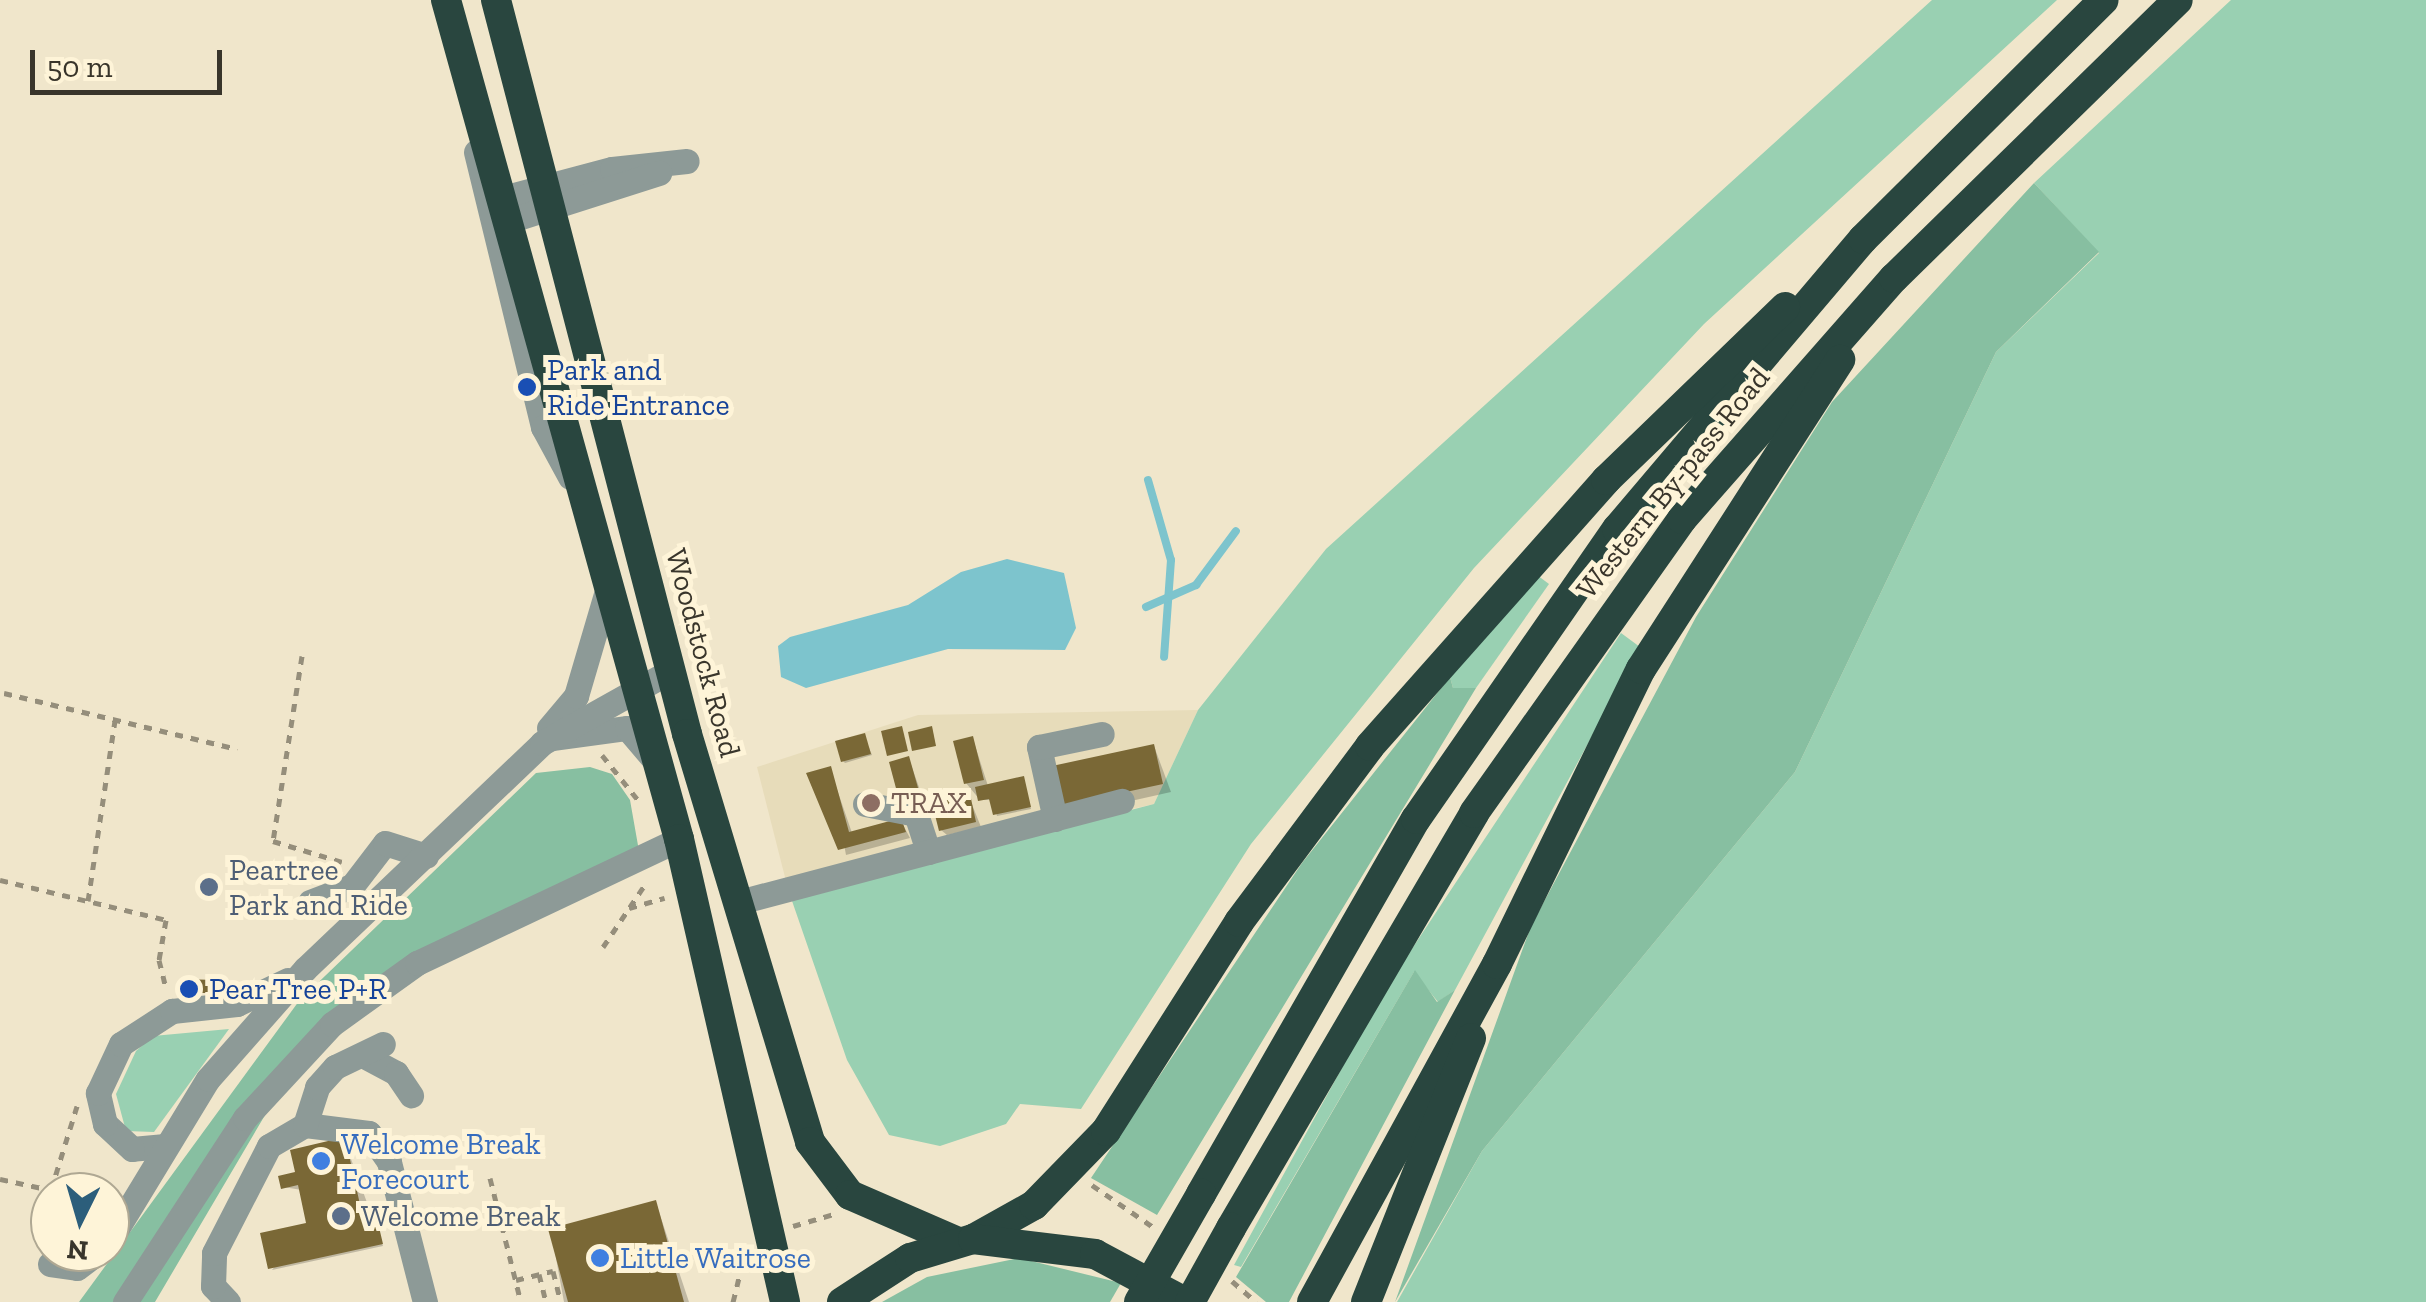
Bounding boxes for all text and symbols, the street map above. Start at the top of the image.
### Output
scale bar [35,30,228,92]
text: 50 m [47,49,112,85]
place label: Park and Ride Entrance [547,352,729,422]
street label: Western By-pass Road [1569,360,1777,606]
marker: Park and Ride Entrance [516,376,538,398]
street label: Woodstock Road [658,545,748,761]
place label: TRAX [891,785,967,821]
marker: TRAX [860,792,882,814]
place label: Peartree Park and Ride [229,852,408,922]
marker: Peartree Park and Ride [198,876,220,898]
place label: Pear Tree P+R [209,971,388,1007]
marker: Pear Tree P+R [178,978,200,1000]
place label: Welcome Break Forecourt [341,1126,541,1196]
marker: Welcome Break Forecourt [310,1150,332,1172]
north arrow [30,1172,130,1272]
place label: Welcome Break [361,1198,561,1234]
marker: Welcome Break [330,1205,352,1227]
text: N [65,1233,90,1268]
place label: Little Waitrose [620,1240,812,1276]
marker: Little Waitrose [589,1247,611,1269]

